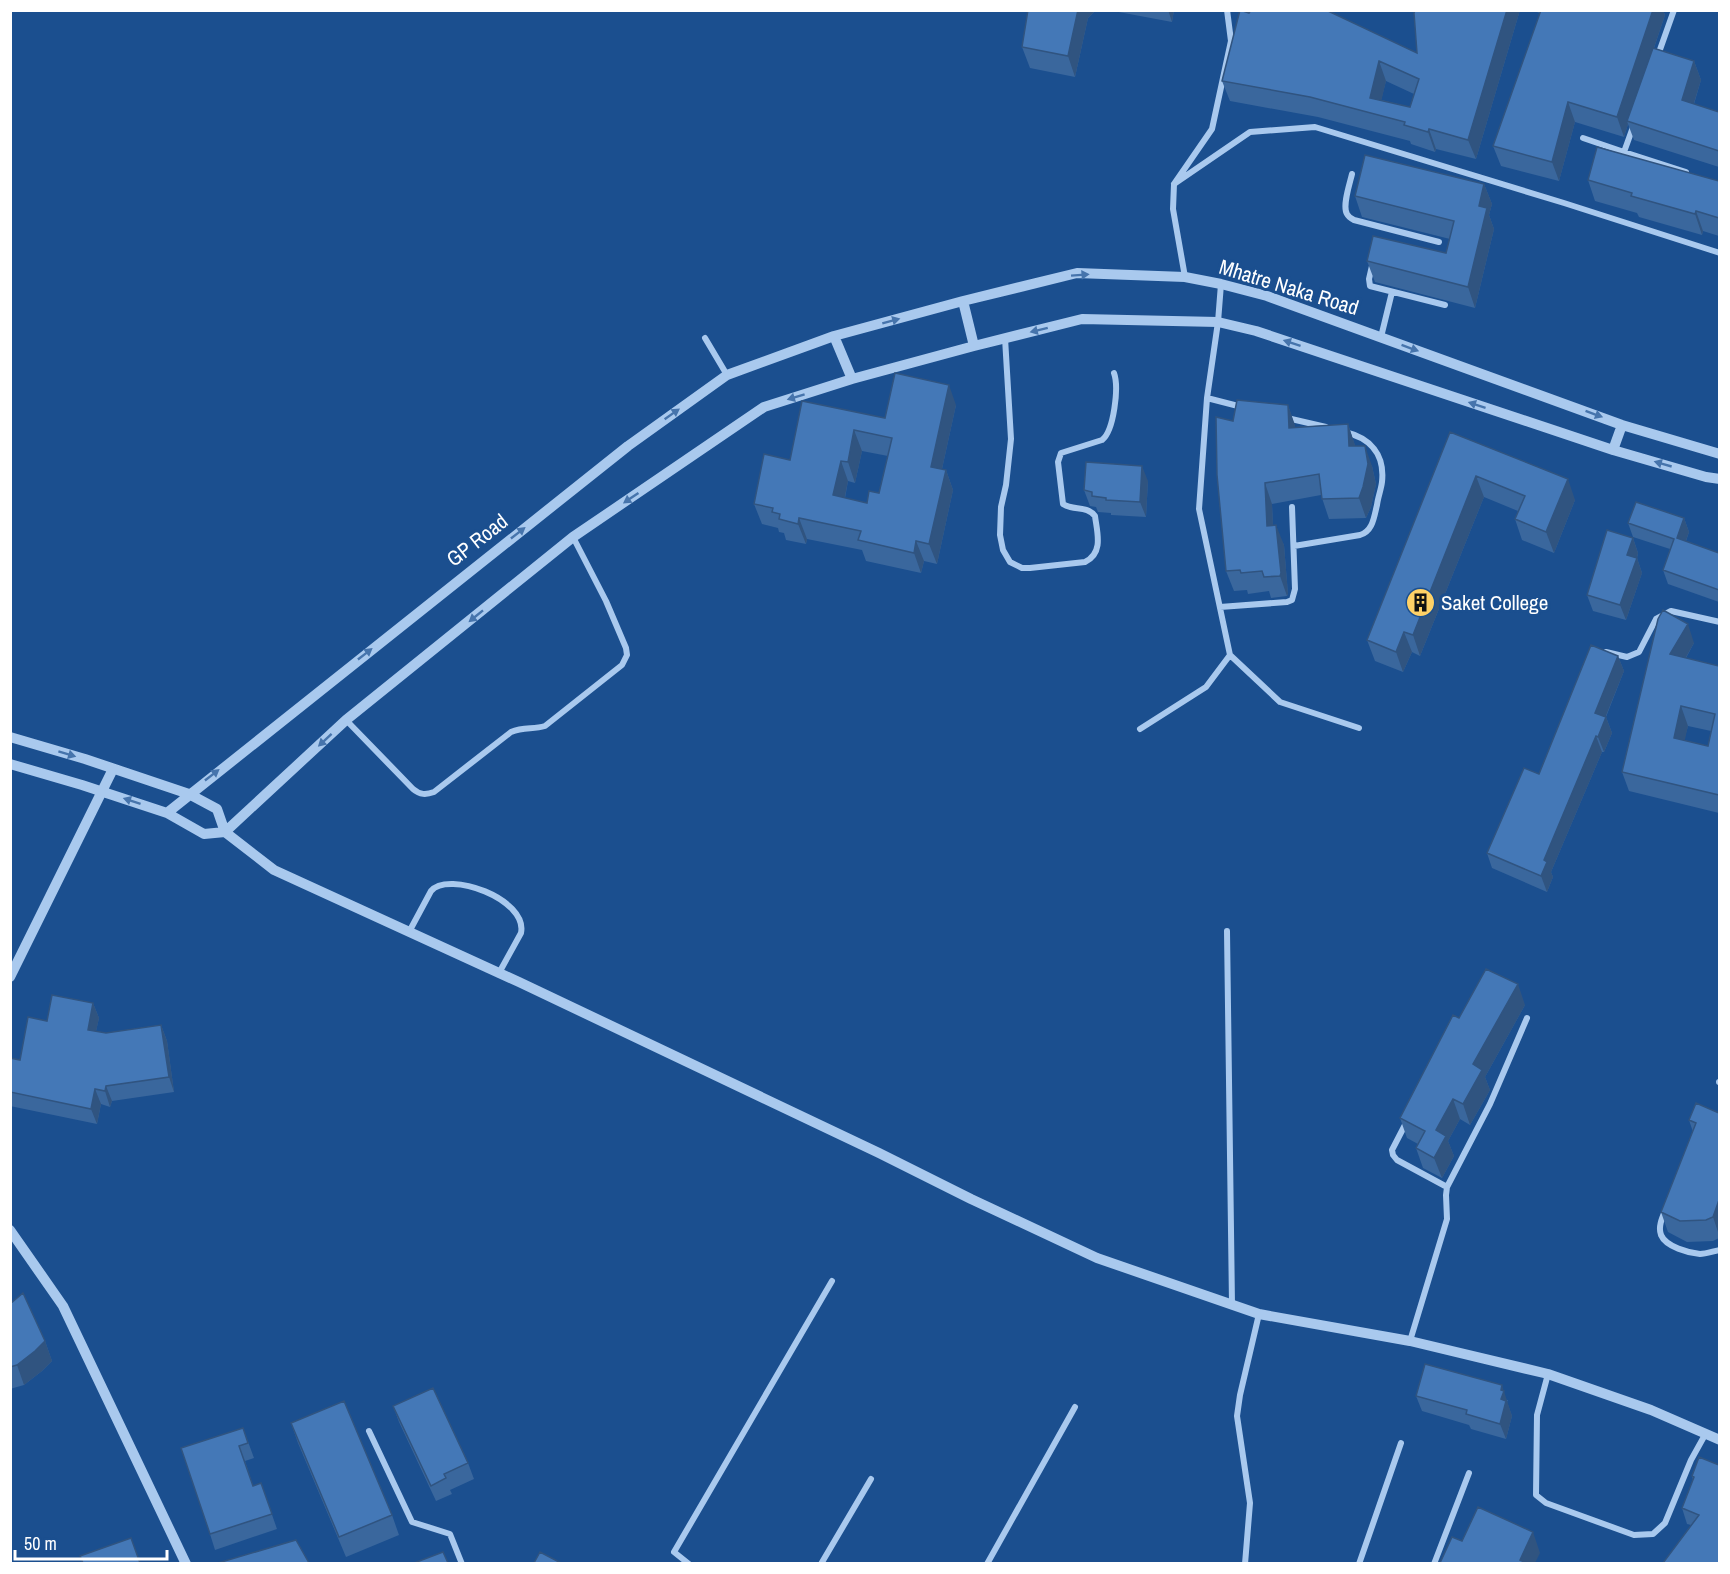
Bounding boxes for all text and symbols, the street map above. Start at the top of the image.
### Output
street label: Mhatre Naka Road [1216,252,1362,322]
one-way arrow [1070,270,1089,279]
one-way arrow [882,316,900,325]
one-way arrow [1029,326,1048,336]
one-way arrow [1283,338,1301,347]
one-way arrow [1401,343,1419,353]
one-way arrow [787,393,805,402]
one-way arrow [1468,399,1486,409]
one-way arrow [664,408,680,420]
one-way arrow [1585,410,1603,420]
one-way arrow [1654,459,1672,468]
one-way arrow [623,492,639,504]
street label: GP Road [440,507,514,573]
one-way arrow [510,528,525,540]
building icon: Saket College [1404,586,1436,618]
place label: Saket College [1441,588,1548,617]
one-way arrow [468,609,483,621]
one-way arrow [357,648,373,661]
one-way arrow [318,733,333,746]
one-way arrow [58,750,76,759]
one-way arrow [204,769,220,782]
one-way arrow [123,796,141,805]
scale bar [15,1523,166,1561]
text: 50 m [24,1531,57,1556]

